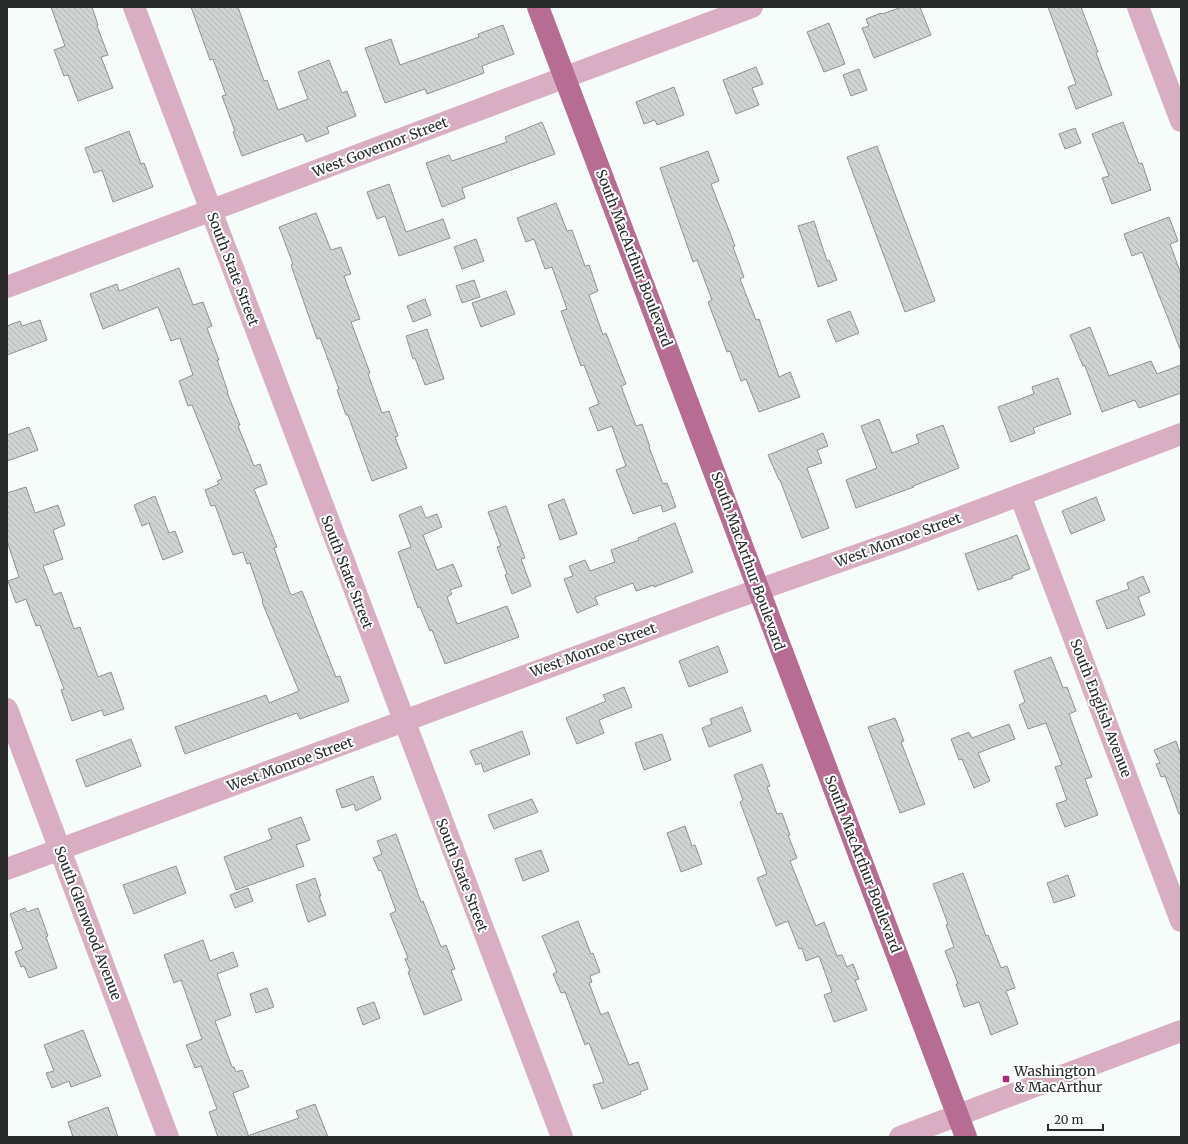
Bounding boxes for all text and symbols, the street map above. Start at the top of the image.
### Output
street label: West Governor Street [309,113,451,181]
street label: South MacArthur Boulevard [592,167,676,350]
street label: South State Street [203,210,263,329]
street label: South MacArthur Boulevard [707,469,789,653]
street label: West Monroe Street [832,509,964,571]
street label: South State Street [317,513,377,632]
street label: West Monroe Street [527,619,659,681]
street label: South English Avenue [1066,636,1136,780]
street label: West Monroe Street [224,733,356,795]
street label: South MacArthur Boulevard [821,773,905,956]
street label: South State Street [432,816,492,935]
street label: South Glenwood Avenue [50,843,126,1003]
place label: Washington & MacArthur [1013,1062,1102,1096]
marker: Washington & MacArthur [1001,1074,1011,1084]
scale bar [1048,1106,1103,1132]
text: 20 m [1054,1112,1083,1127]

